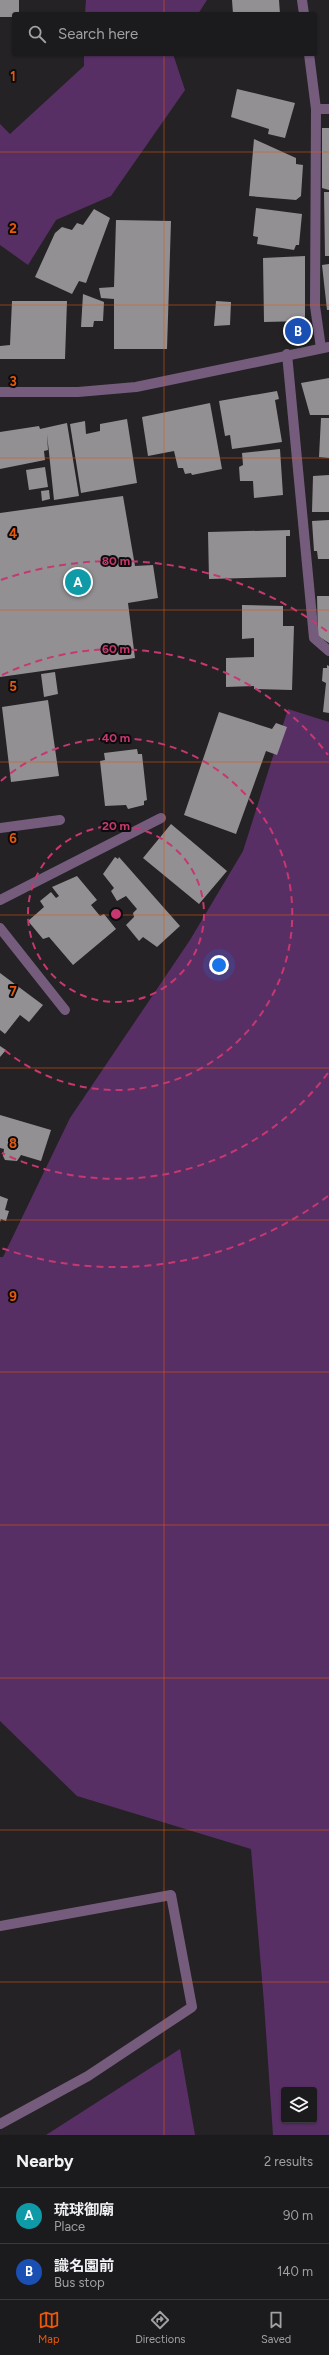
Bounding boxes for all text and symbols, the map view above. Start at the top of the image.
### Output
search box [12,12,317,56]
icon: search [26,23,48,45]
text: Search here [58,25,138,43]
text: 1 [10,69,16,84]
text: 2 [9,221,17,236]
pin: B [285,316,311,346]
text: 3 [9,374,17,389]
text: 4 [9,526,17,541]
text: 80 m [102,554,130,568]
pin: A [65,567,91,597]
text: 60 m [102,642,130,656]
text: 5 [9,679,17,694]
text: 40 m [102,731,130,745]
text: 20 m [102,819,130,833]
text: 6 [9,831,17,846]
centre of rings [109,907,123,921]
your location [209,955,229,975]
text: 7 [9,984,17,999]
text: 8 [9,1136,17,1151]
text: 9 [9,1289,17,1304]
map controls [281,2087,317,2123]
button: layers [281,2087,317,2123]
text: Nearby [16,2151,74,2171]
text: 2 results [264,2154,313,2169]
text: 琉球御廟 [54,2201,114,2219]
text: A [24,2208,34,2223]
text: 90 m [283,2208,313,2223]
text: Place [54,2219,85,2234]
text: 識名園前 [54,2257,114,2275]
text: B [25,2264,33,2279]
text: 140 m [277,2264,313,2279]
text: Bus stop [54,2275,105,2290]
tab: Map [38,2309,60,2346]
tab: Directions [135,2309,185,2346]
tab: Saved [261,2309,291,2346]

